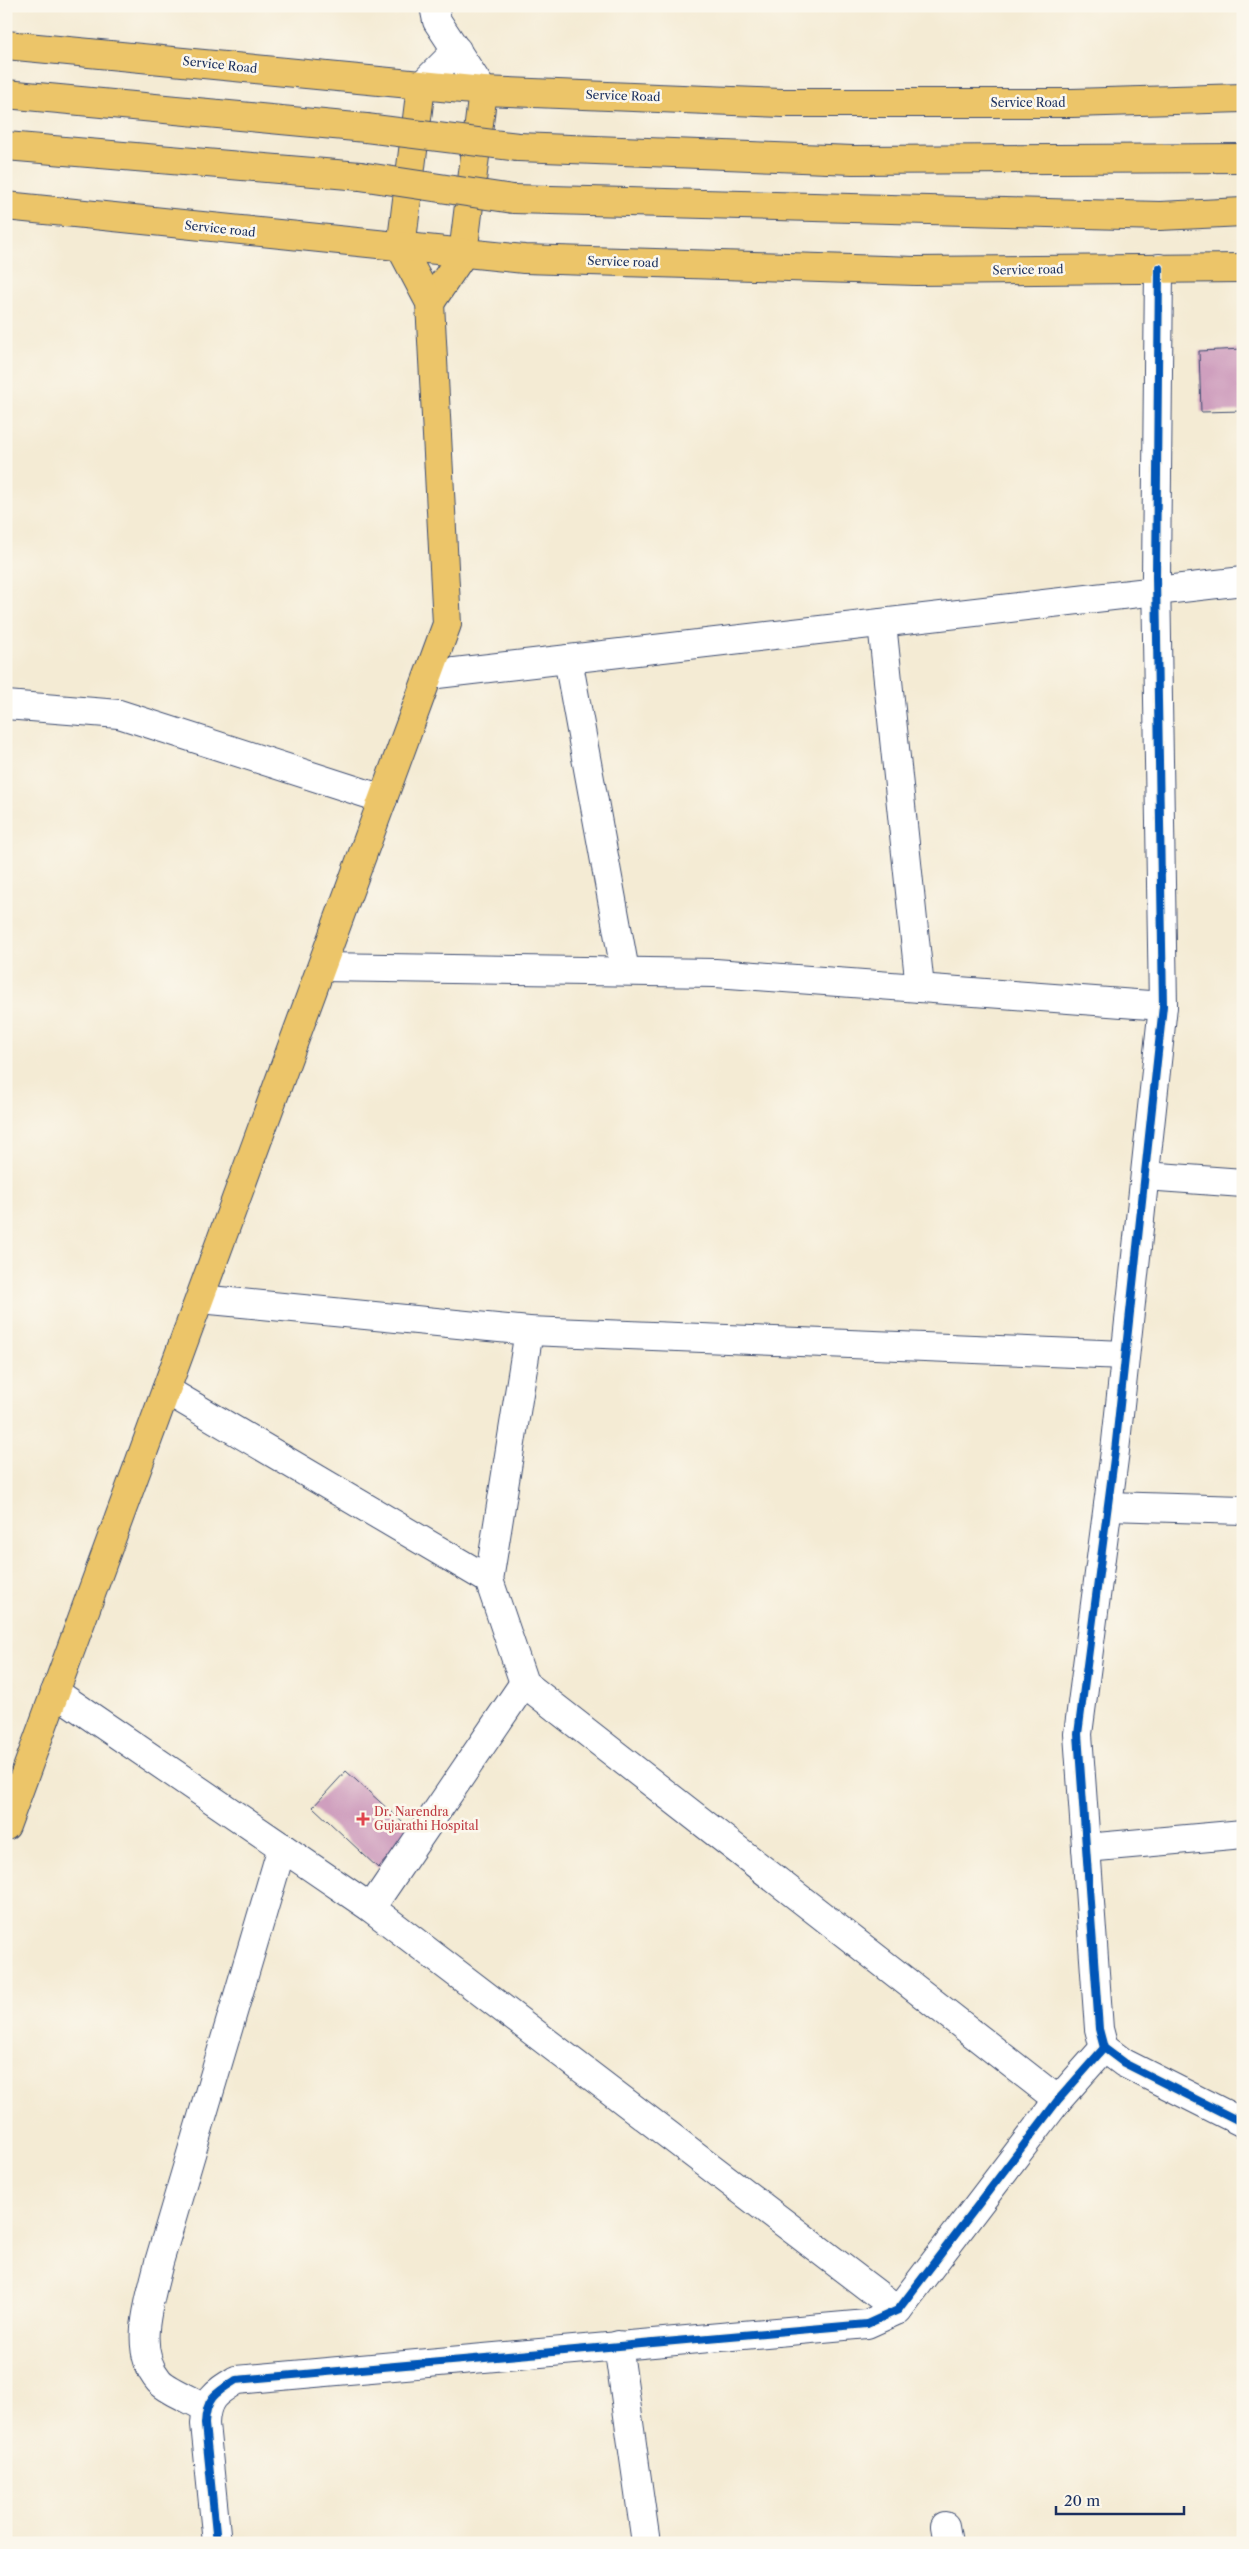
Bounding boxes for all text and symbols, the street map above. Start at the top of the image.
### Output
street label: Service Road [182,53,259,76]
street label: Service Road [585,87,661,104]
street label: Service Road [990,95,1066,110]
street label: Service road [184,217,257,240]
street label: Service road [587,253,660,270]
street label: Service road [992,261,1064,278]
place label: Dr. Narendra Gujarathi Hospital [374,1804,479,1833]
marker: Dr. Narendra Gujarathi Hospital [356,1812,370,1826]
scale bar [1056,2484,1184,2516]
text: 20 m [1064,2491,1100,2510]

